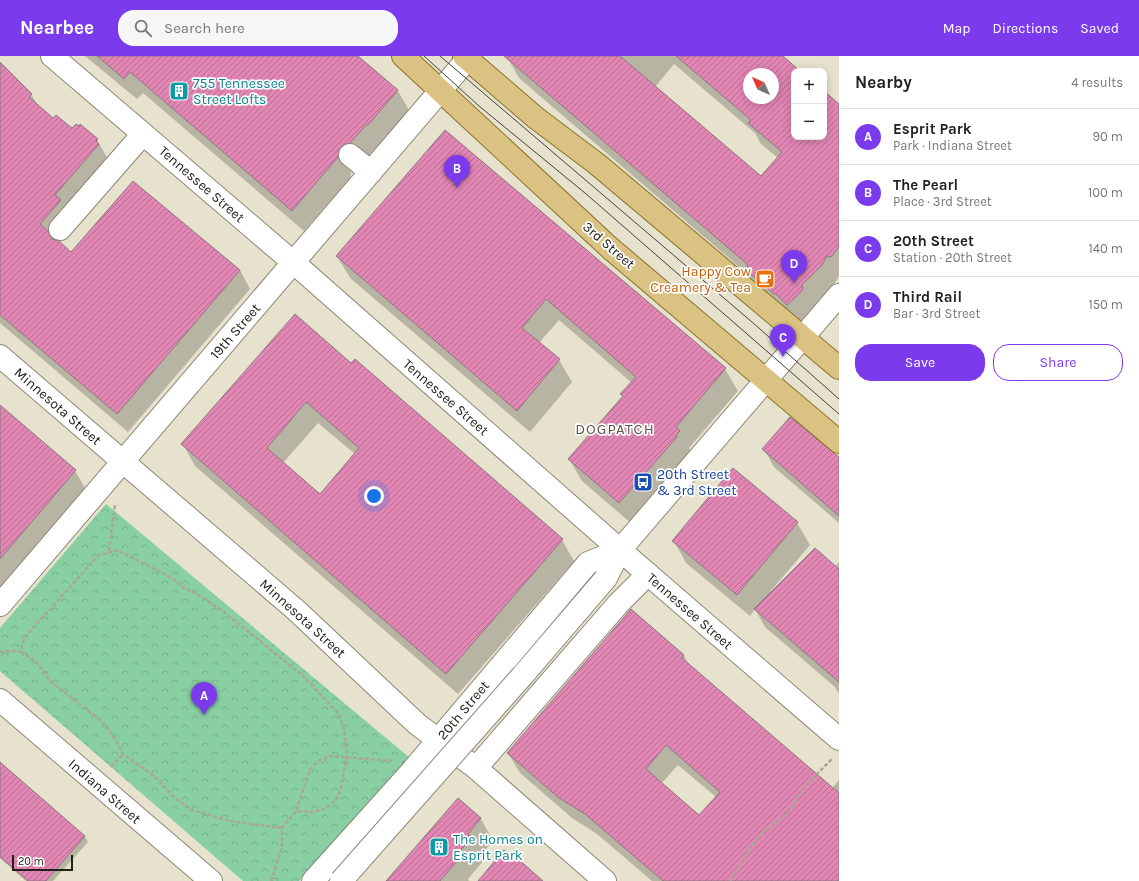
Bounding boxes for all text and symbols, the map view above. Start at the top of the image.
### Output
search box [118,10,398,46]
text: Nearbee [20,17,94,39]
icon: search [132,17,154,39]
text: Search here [164,19,245,37]
text: Map [943,20,971,37]
text: Directions [993,20,1058,37]
text: Saved [1080,20,1119,37]
north arrow [743,68,779,104]
map controls [791,68,827,140]
button: + [791,68,827,104]
text: Nearby [855,72,912,92]
place label: 755 Tennessee Street Lofts [193,75,285,108]
text: 4 results [1071,75,1123,90]
building icon: 755 Tennessee Street Lofts [168,80,190,102]
button: − [791,104,827,140]
text: Esprit Park [893,120,972,138]
text: A [864,129,872,144]
text: 90 m [1092,129,1123,144]
text: Park · Indiana Street [893,138,1012,153]
street label: Tennessee Street [155,143,248,226]
pin: B [444,155,470,188]
text: The Pearl [893,176,958,194]
text: B [864,185,872,200]
text: 100 m [1088,185,1123,200]
text: Place · 3rd Street [893,194,992,209]
street label: 3rd Street [579,218,638,273]
text: 20th Street [893,232,974,250]
text: C [864,241,872,256]
text: 140 m [1088,241,1123,256]
pin: D [781,250,807,283]
text: Station · 20th Street [893,250,1012,265]
place label: Happy Cow Creamery & Tea [650,263,751,296]
cafe icon: Happy Cow Creamery & Tea [754,268,776,290]
text: Third Rail [893,288,962,306]
text: D [864,297,872,312]
text: 150 m [1088,297,1123,312]
street label: 19th Street [207,300,264,363]
text: Bar · 3rd Street [893,306,980,321]
pin: C [770,324,796,357]
button: Save [855,344,985,381]
button: Share [993,344,1123,381]
street label: Tennessee Street [399,356,492,439]
street label: Minnesota Street [11,364,105,449]
district label: DOGPATCH [575,420,655,438]
place label: 20th Street & 3rd Street [657,466,737,499]
bus stop icon: 20th Street & 3rd Street [632,471,654,493]
your location [364,486,384,506]
street label: Tennessee Street [643,570,736,653]
street label: Minnesota Street [256,575,349,661]
street label: 20th Street [434,677,493,743]
pin: A [191,682,217,715]
street label: Indiana Street [65,755,144,827]
place label: The Homes on Esprit Park [453,831,543,864]
building icon: The Homes on Esprit Park [428,836,450,858]
scale bar [12,853,73,872]
text: 20 m [18,855,44,868]

